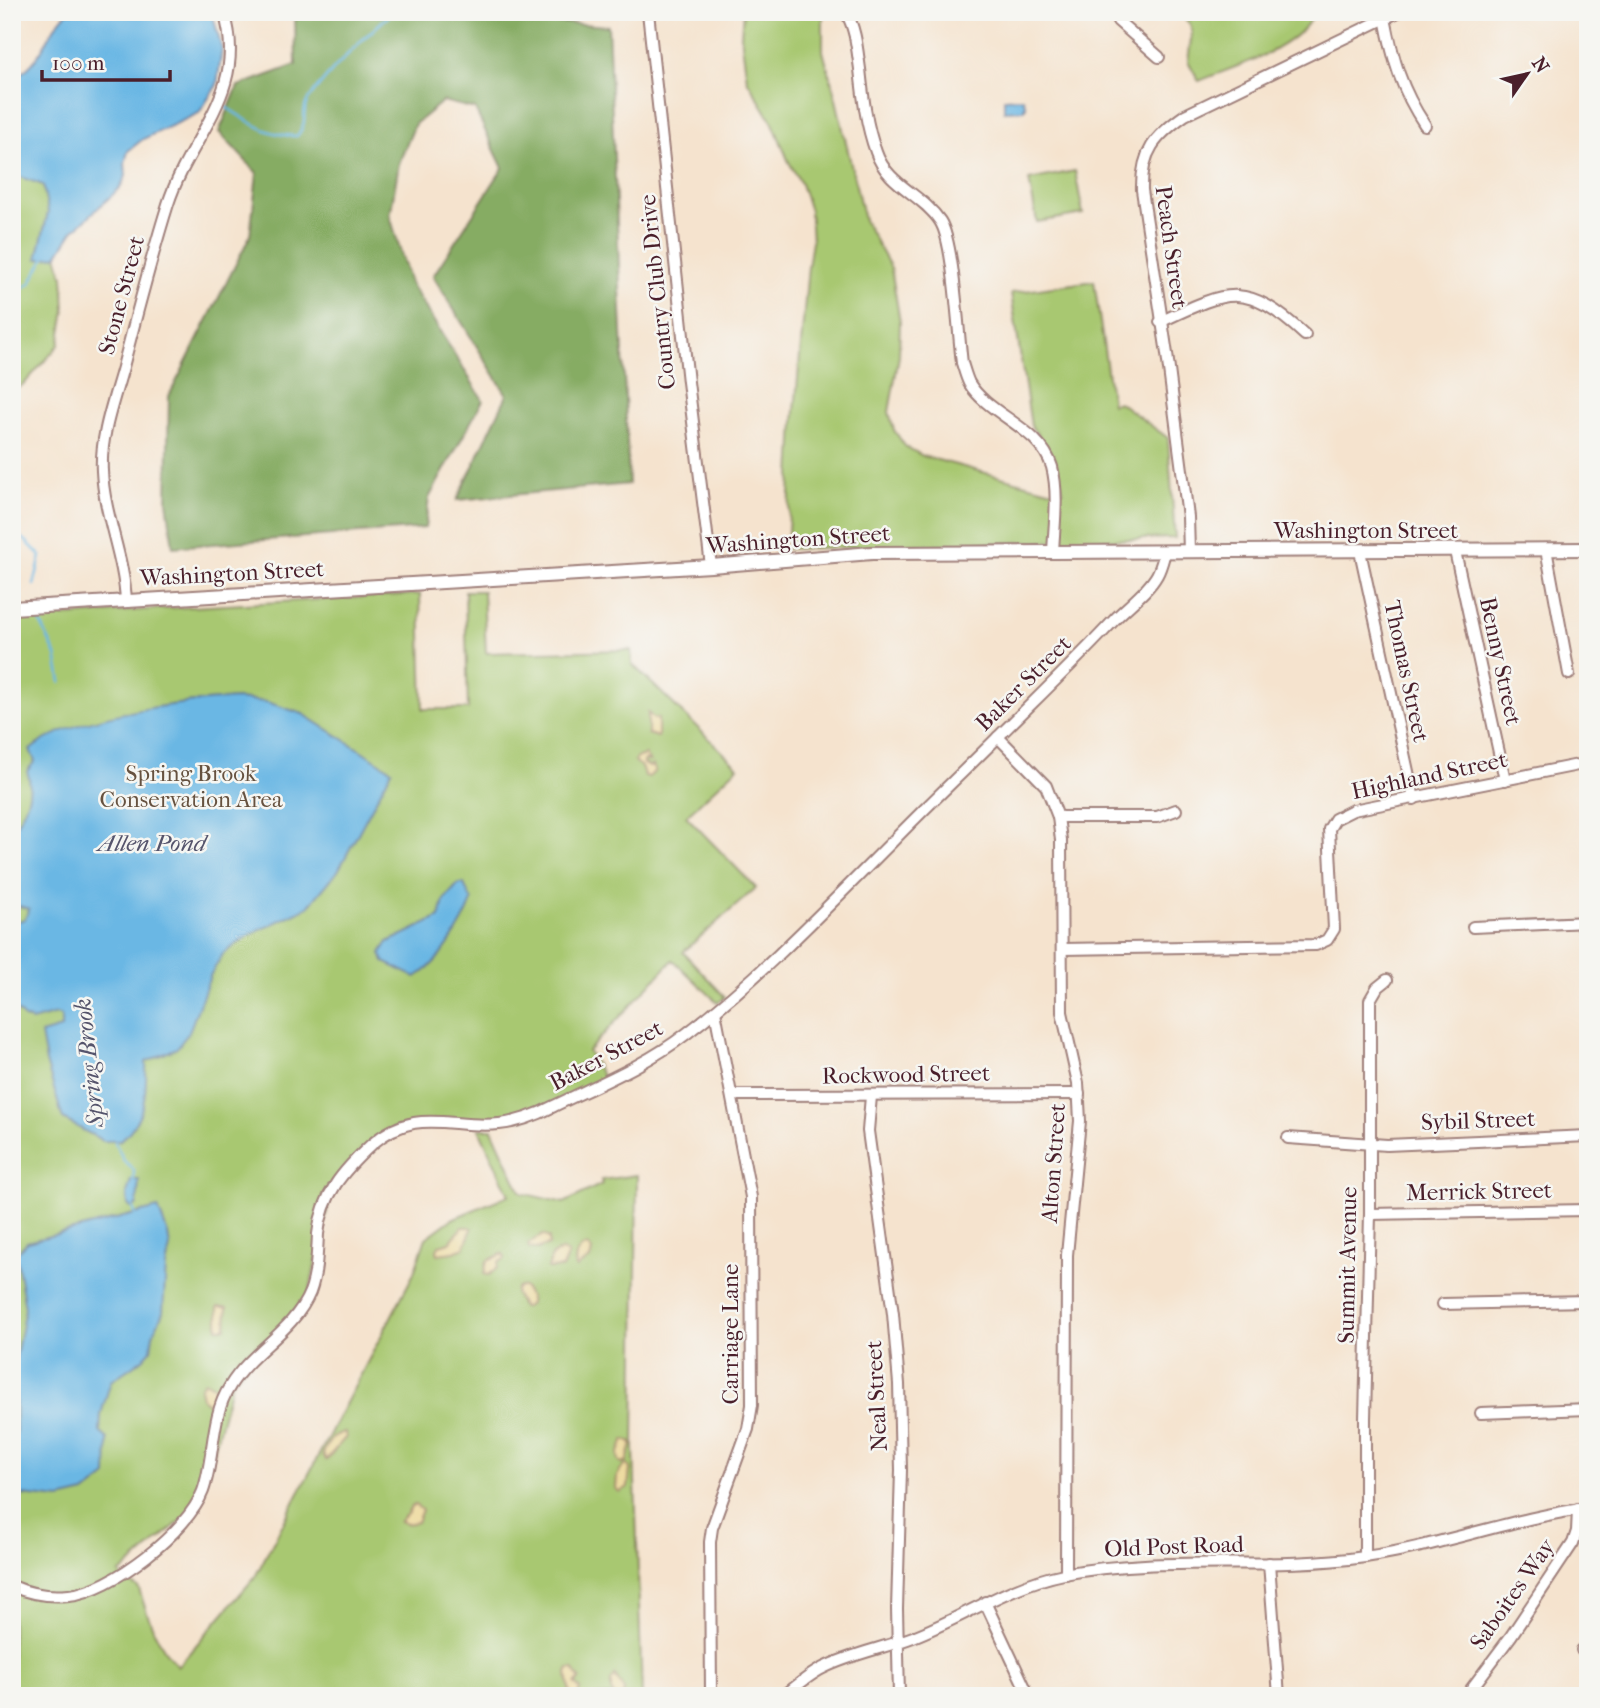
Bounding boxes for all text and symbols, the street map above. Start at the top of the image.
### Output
scale bar [42,38,170,82]
north arrow [1492,38,1562,108]
text: 100 m [52,51,105,75]
text: N [1527,53,1554,78]
street label: Peach Street [1150,184,1194,310]
street label: Country Club Drive [634,193,681,391]
street label: Stone Street [93,233,150,357]
street label: Washington Street [1273,517,1458,544]
street label: Washington Street [704,520,891,559]
street label: Washington Street [138,555,325,592]
street label: Benny Street [1474,595,1527,728]
street label: Thomas Street [1378,598,1435,744]
street label: Baker Street [970,630,1077,737]
street label: Highland Street [1349,746,1509,805]
park label: Spring Brook Conservation Area [99,760,283,813]
water label: Allen Pond [95,829,209,857]
water label: Spring Brook [68,997,110,1130]
street label: Baker Street [545,1014,667,1096]
street label: Rockwood Street [822,1060,990,1089]
street label: Alton Street [1036,1102,1071,1225]
street label: Sybil Street [1420,1105,1536,1136]
street label: Merrick Street [1406,1177,1552,1206]
street label: Summit Avenue [1333,1186,1362,1344]
street label: Carriage Lane [717,1264,744,1404]
street label: Neal Street [860,1340,893,1452]
street label: Old Post Road [1104,1531,1245,1562]
street label: Saboites Way [1464,1533,1561,1655]

